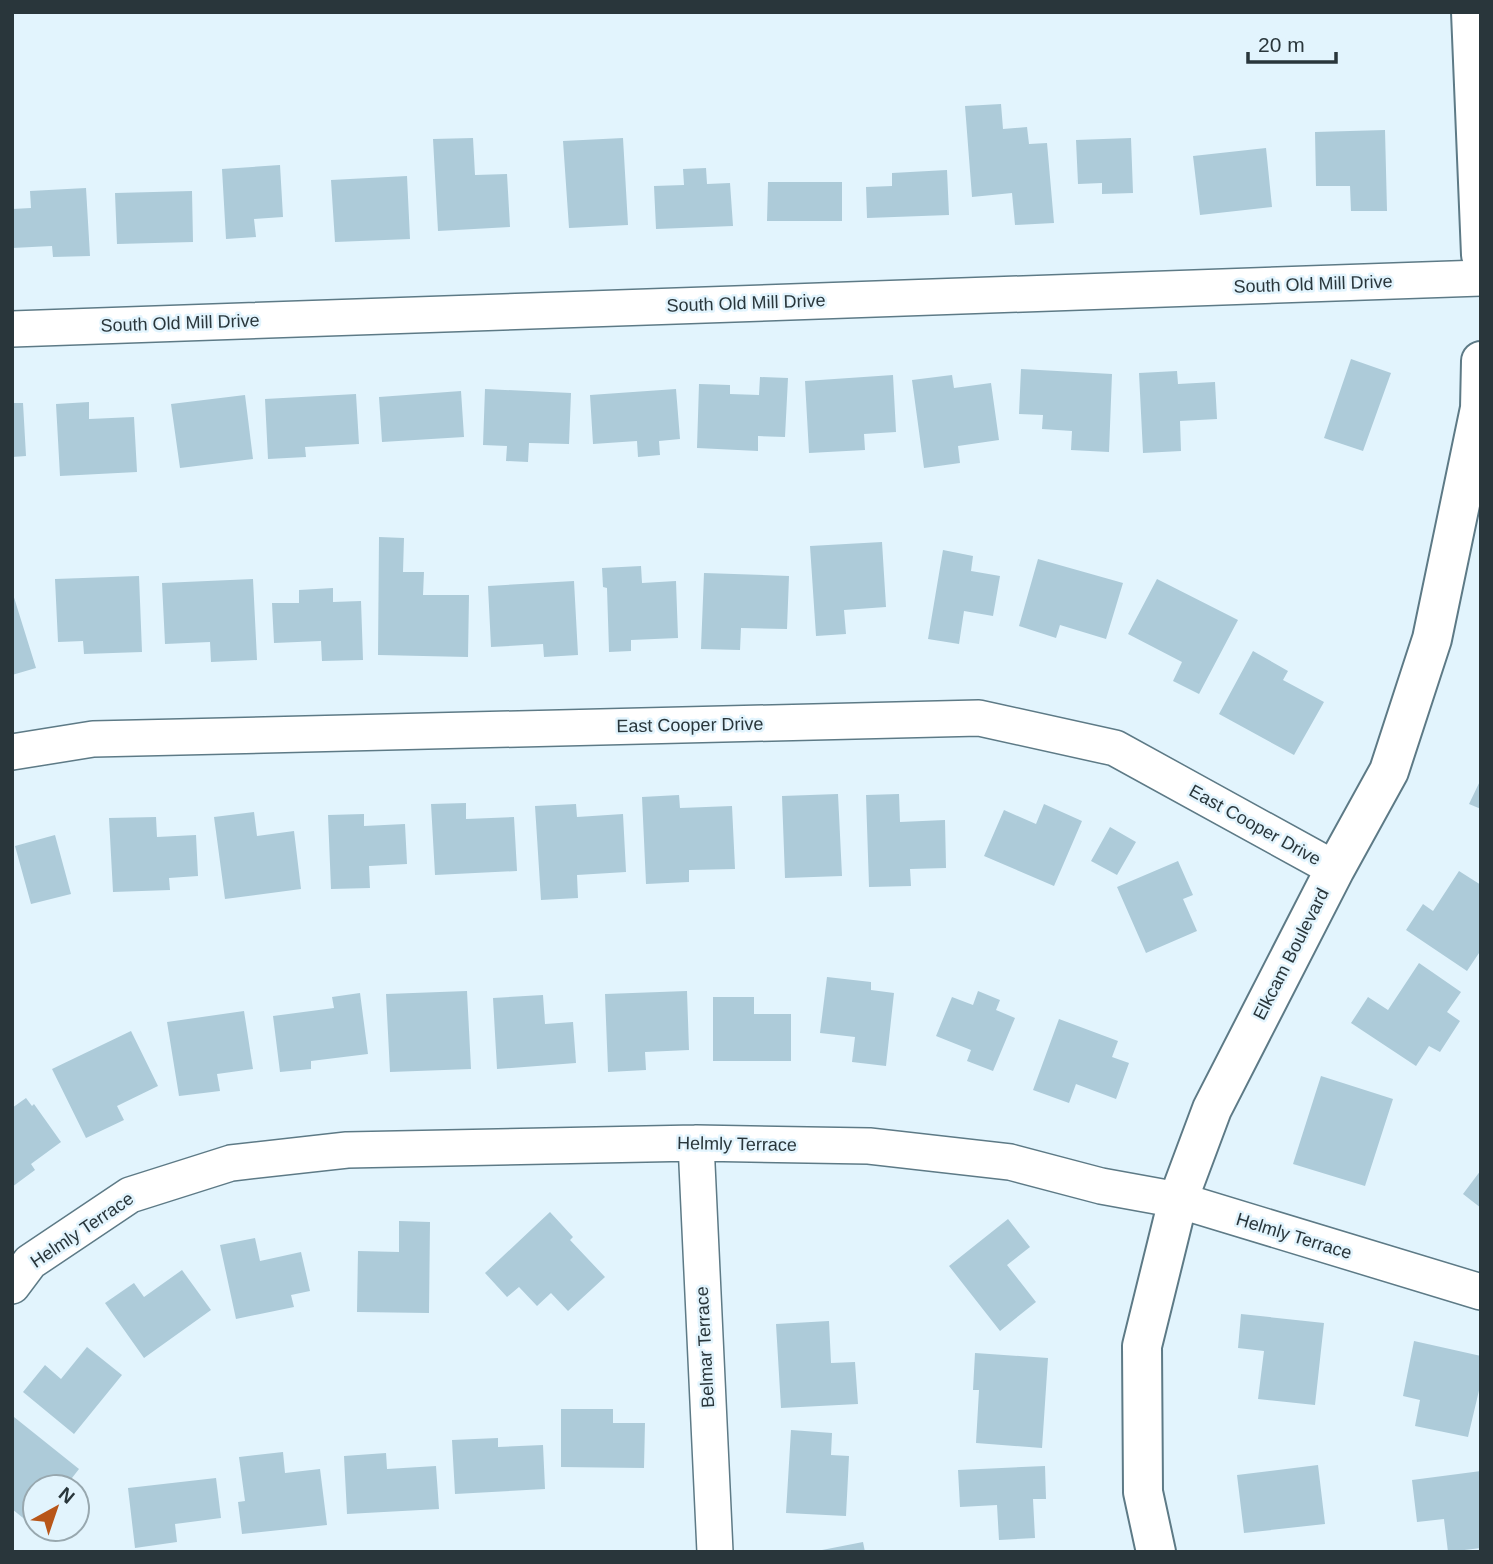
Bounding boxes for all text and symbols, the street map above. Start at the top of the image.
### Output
scale bar [1248,21,1336,65]
text: 20 m [1258,33,1305,56]
street label: South Old Mill Drive [1233,271,1393,297]
street label: South Old Mill Drive [666,290,826,316]
street label: South Old Mill Drive [100,310,260,336]
street label: East Cooper Drive [616,714,764,736]
street label: East Cooper Drive [1186,781,1324,869]
street label: Elkcam Boulevard [1249,885,1333,1023]
street label: Helmly Terrace [677,1133,797,1155]
street label: Helmly Terrace [27,1188,137,1272]
street label: Helmly Terrace [1234,1209,1354,1263]
street label: Belmar Terrace [692,1286,718,1408]
north arrow [21,1473,91,1543]
text: N [55,1483,79,1508]

